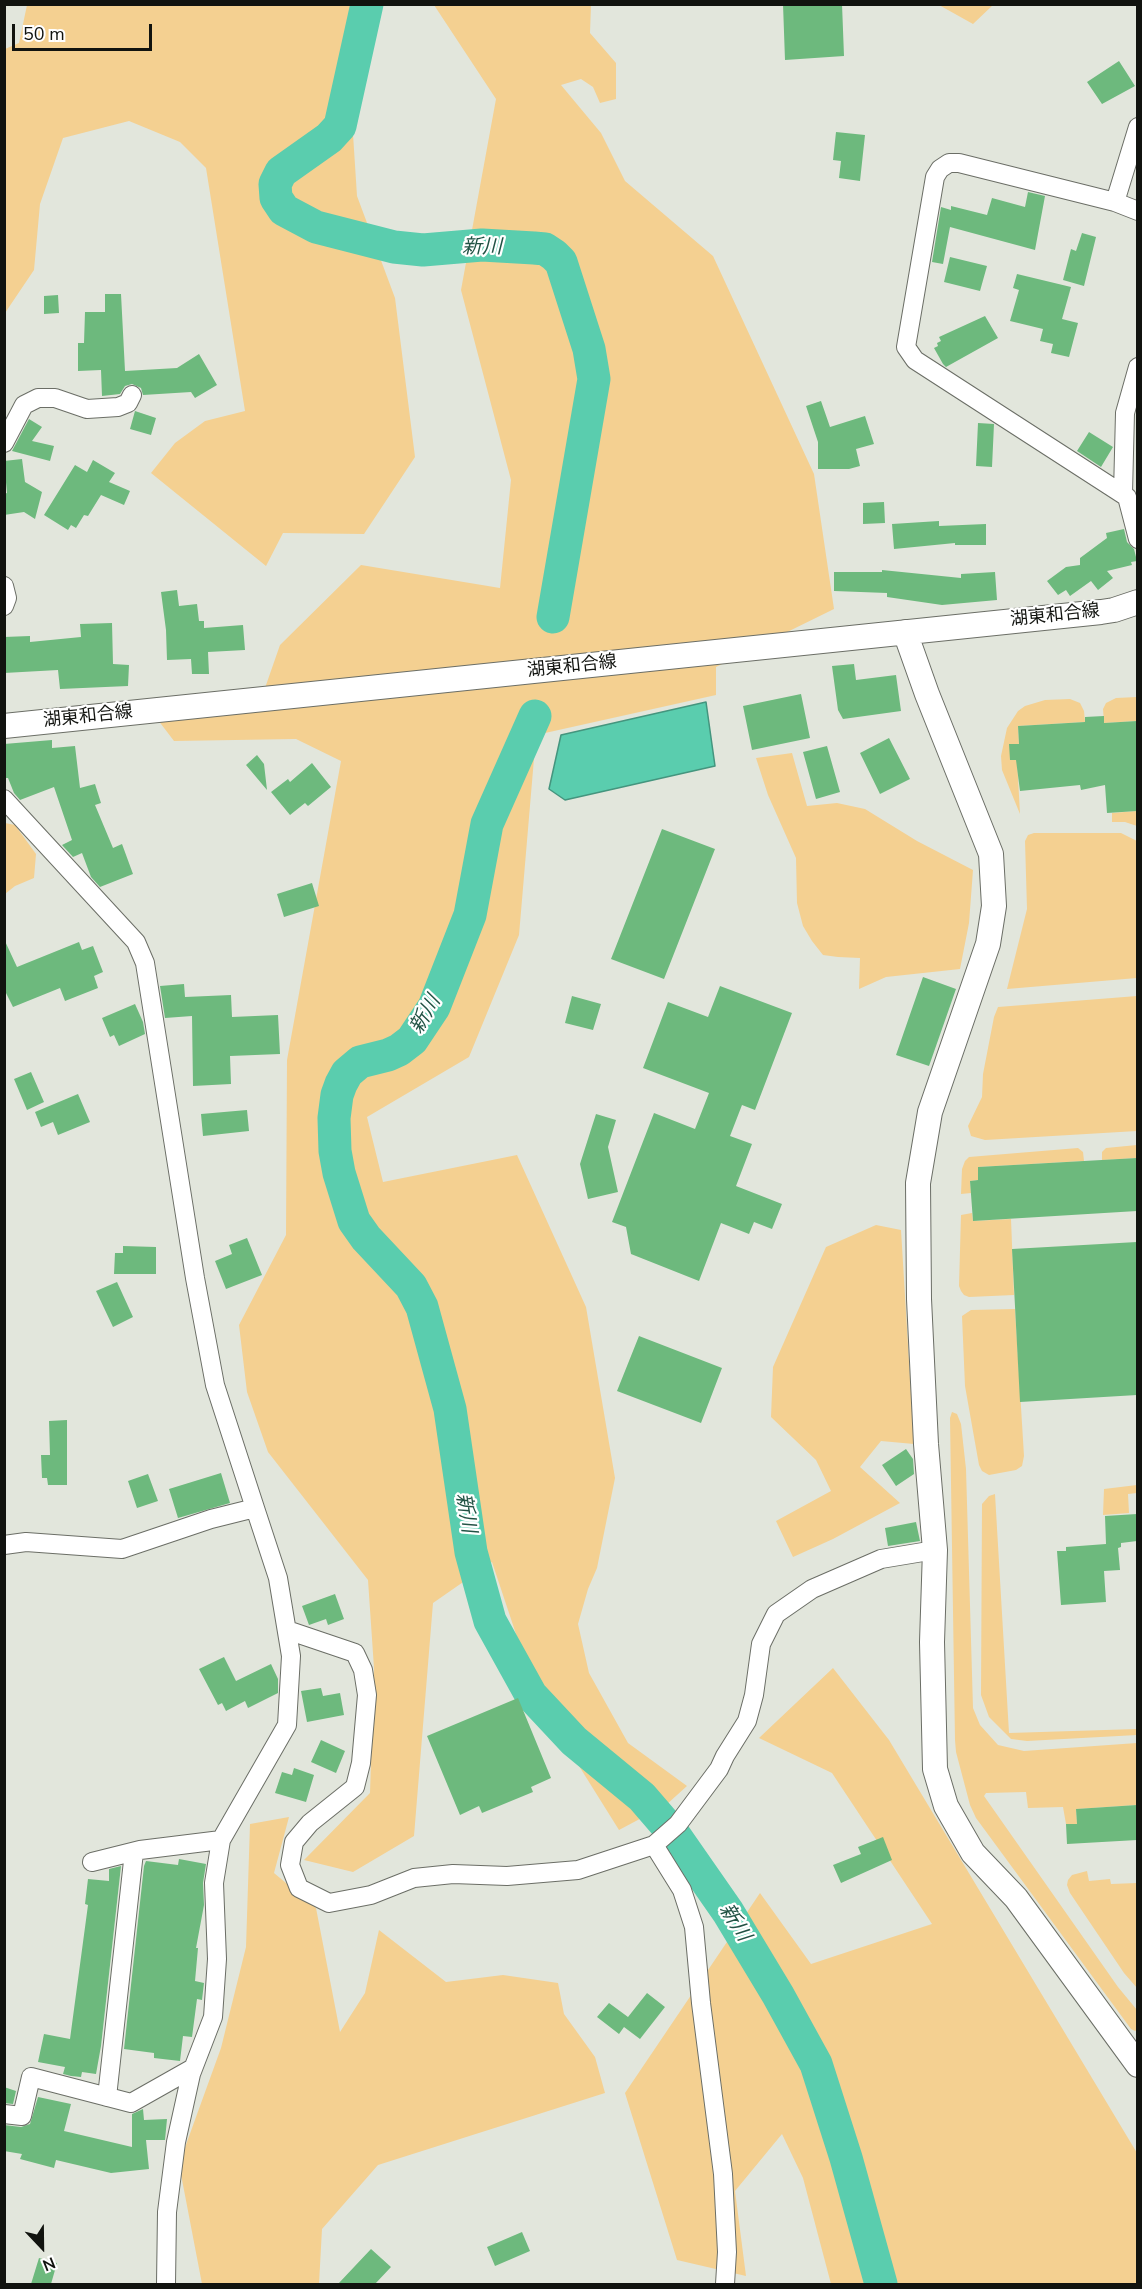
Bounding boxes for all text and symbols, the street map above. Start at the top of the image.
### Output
scale bar [15,12,154,50]
text: 50 m [23,22,65,46]
water label: 新川 [462,236,502,260]
street label: 湖東和合線 [1009,601,1101,631]
street label: 湖東和合線 [526,652,618,682]
street label: 湖東和合線 [42,702,134,732]
water label: 新川 [406,992,446,1038]
water label: 新川 [450,1491,480,1535]
water label: 新川 [713,1900,755,1946]
north arrow [12,2217,72,2277]
text: N [39,2251,58,2276]

